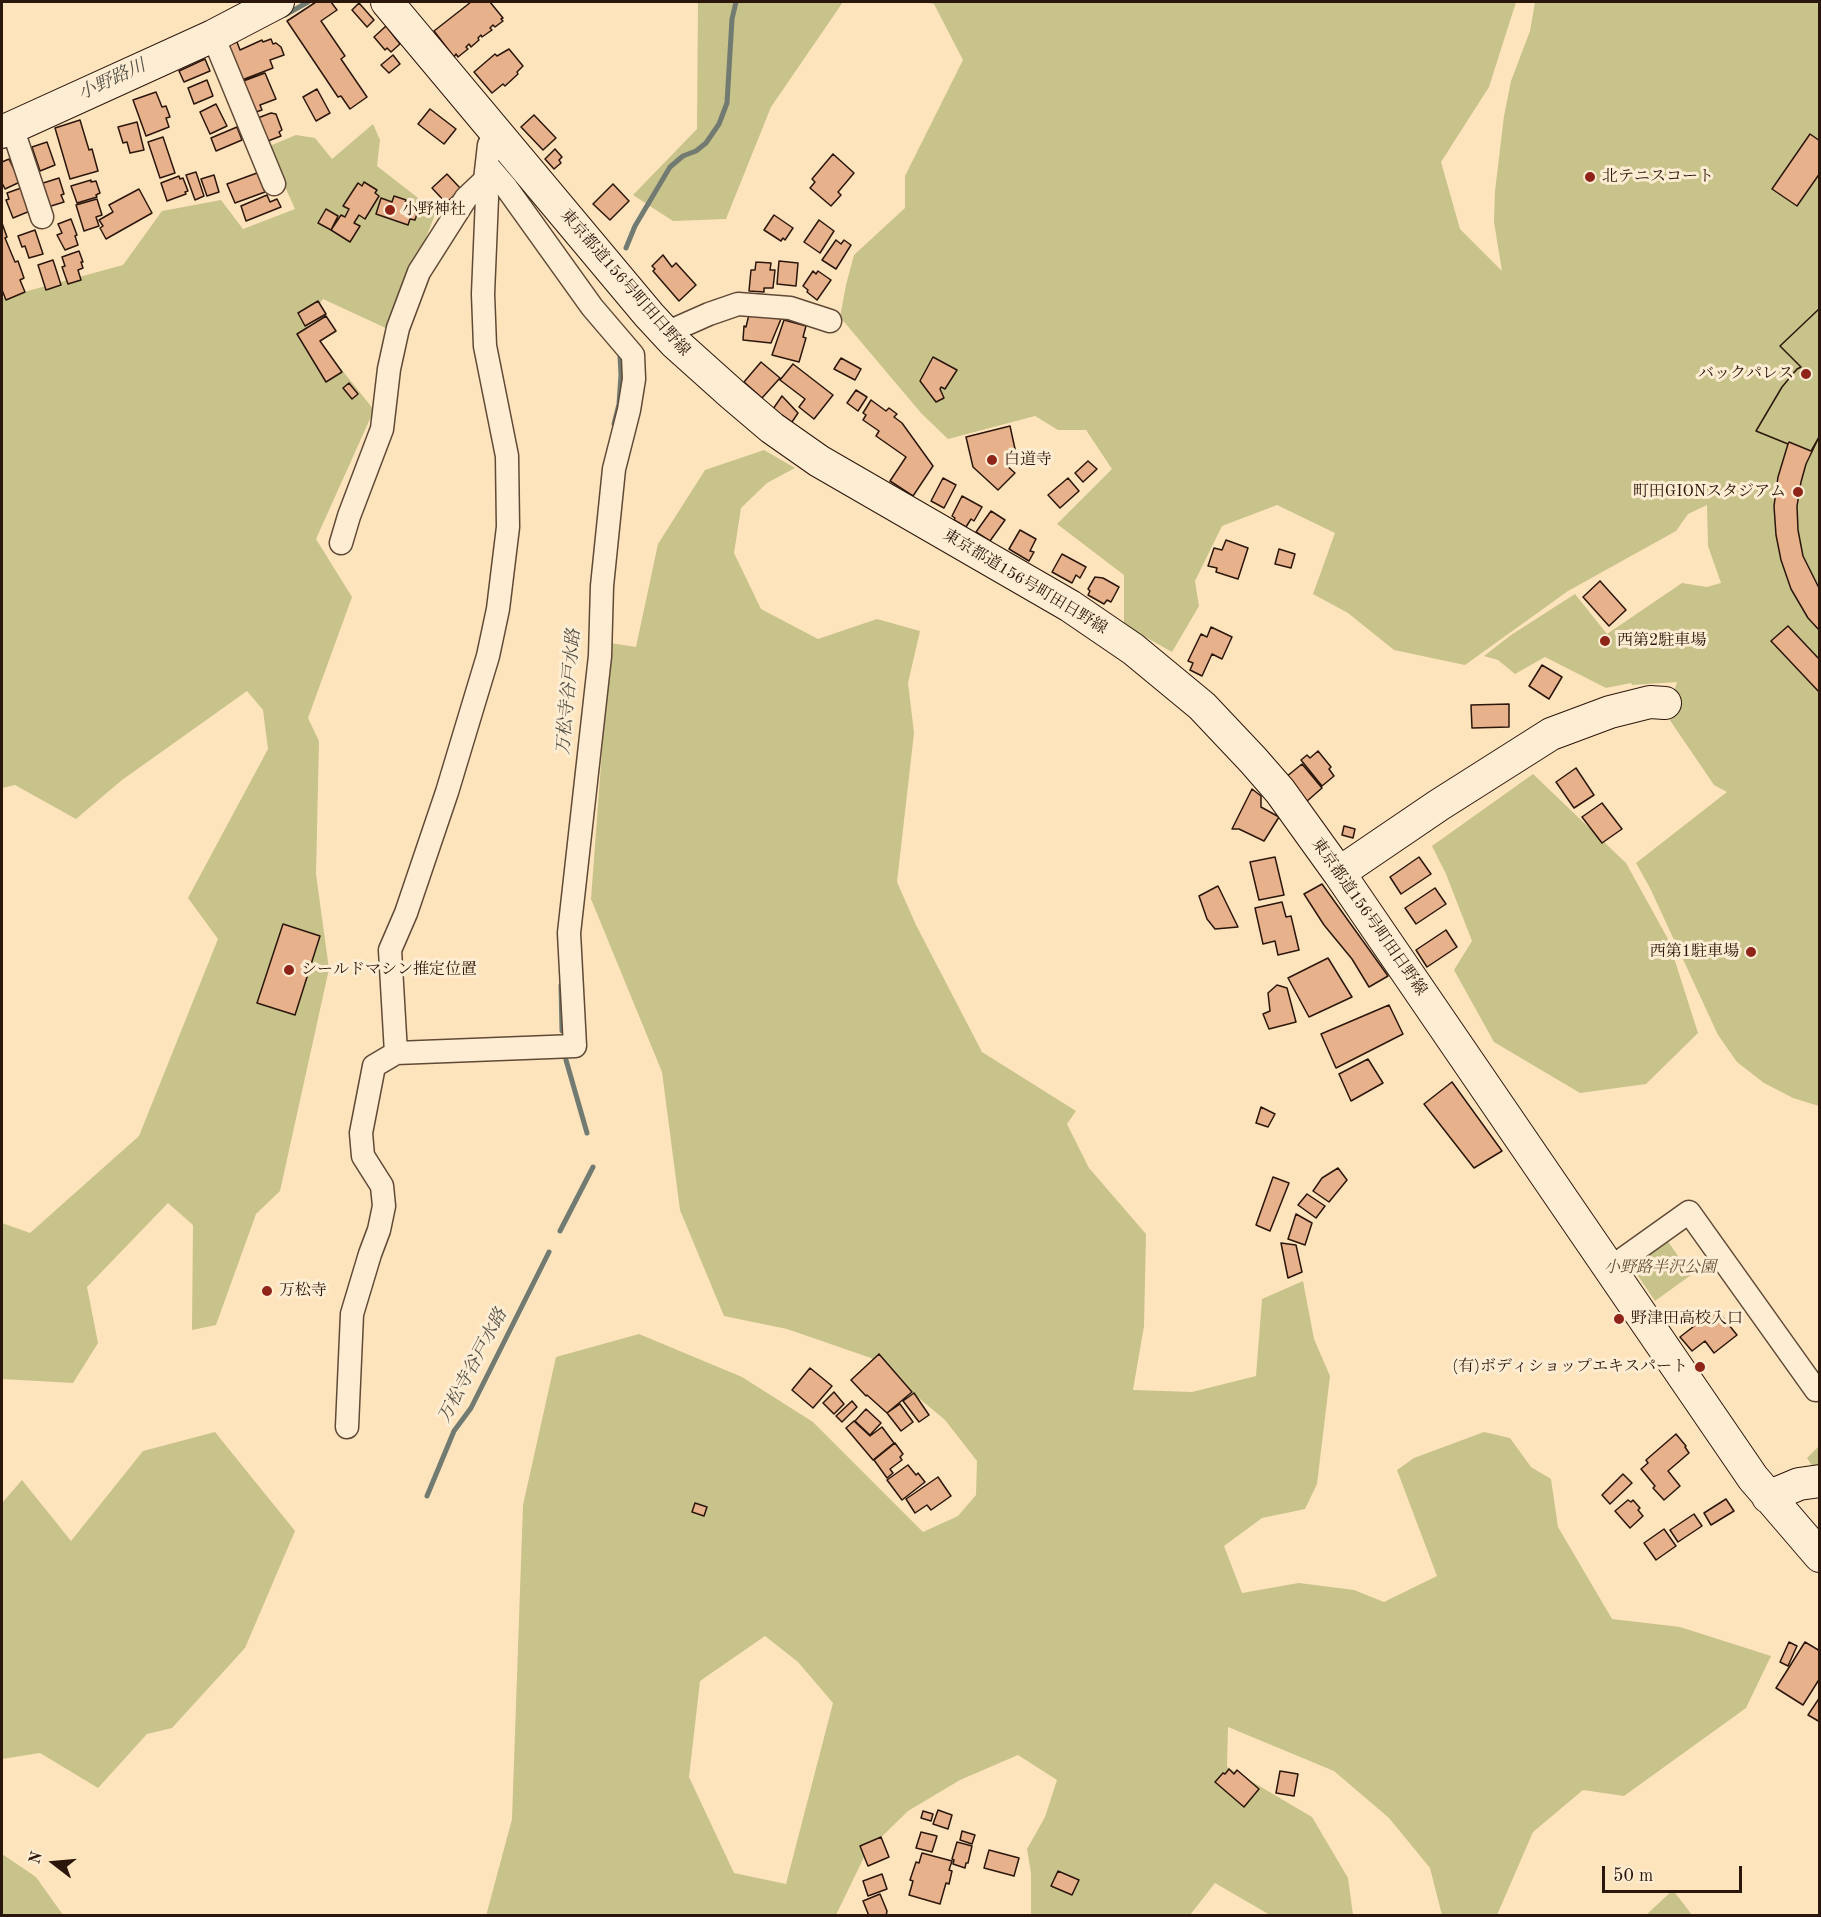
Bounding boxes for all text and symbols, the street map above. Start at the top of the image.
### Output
water label: 小野路川 [75,55,149,105]
place label: 北テニスコート [1602,167,1714,187]
marker: 北テニスコート [1583,170,1597,184]
place label: 小野神社 [402,200,466,220]
marker: 小野神社 [383,203,397,217]
street label: 東京都道156号町田日野線 [556,206,694,360]
place label: バックパレス [1698,364,1794,384]
marker: バックパレス [1799,367,1813,381]
place label: 白道寺 [1004,450,1052,470]
marker: 白道寺 [985,453,999,467]
place label: 町田GIONスタジアム [1633,482,1786,502]
marker: 町田GIONスタジアム [1791,485,1805,499]
street label: 東京都道156号町田日野線 [940,525,1110,639]
water label: 万松寺谷戸水路 [553,628,585,756]
place label: 西第2駐車場 [1617,631,1706,651]
marker: 西第2駐車場 [1598,634,1612,648]
street label: 東京都道156号町田日野線 [1307,835,1431,999]
place label: 西第1駐車場 [1650,942,1739,962]
marker: 西第1駐車場 [1744,945,1758,959]
place label: シールドマシン推定位置 [301,960,477,980]
marker: シールドマシン推定位置 [282,963,296,977]
park label: 小野路半沢公園 [1604,1258,1716,1278]
place label: 万松寺 [279,1281,327,1301]
marker: 万松寺 [260,1284,274,1298]
water label: 万松寺谷戸水路 [434,1305,512,1427]
place label: 野津田高校入口 [1631,1309,1743,1329]
marker: 野津田高校入口 [1612,1312,1626,1326]
place label: (有)ボディショップエキスパート [1452,1357,1688,1377]
marker: (有)ボディショップエキスパート [1693,1360,1707,1374]
north arrow [24,1833,84,1893]
text: N [27,1850,46,1866]
scale bar [1605,1854,1744,1892]
text: 50 m [1613,1867,1653,1885]

